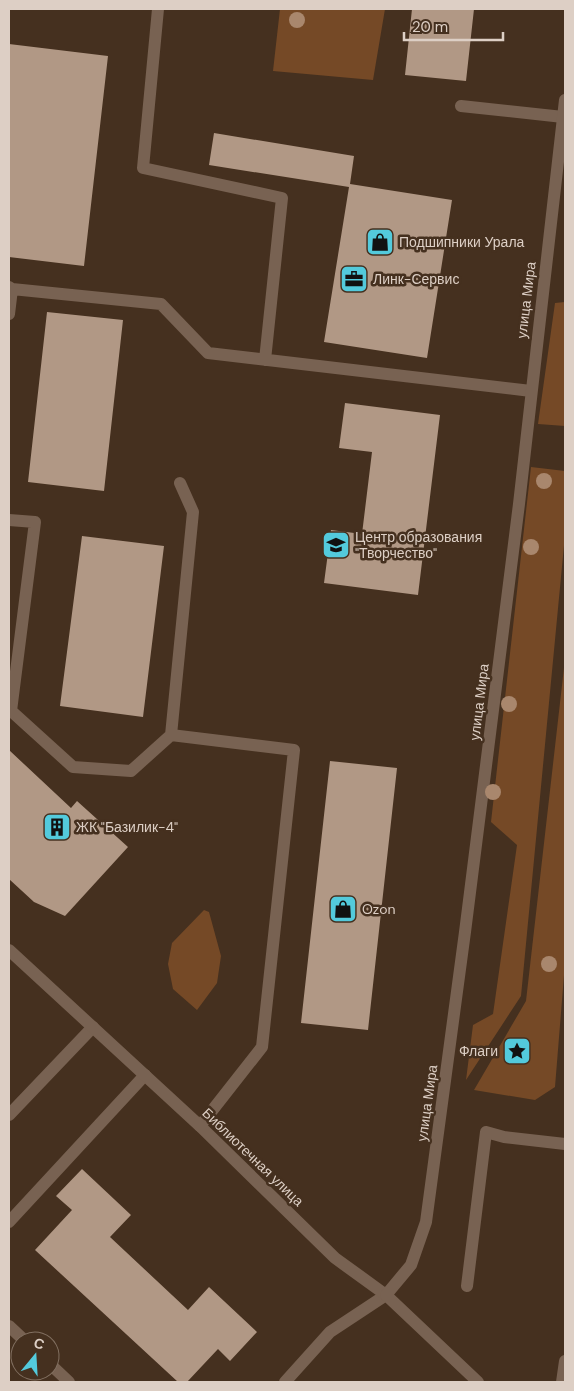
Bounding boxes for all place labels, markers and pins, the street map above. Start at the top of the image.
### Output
shop icon: Подшипники Урала [365,227,395,257]
place label: Подшипники Урала [399,233,525,251]
office icon: Линк-Сервис [339,264,369,294]
place label: Линк-Сервис [373,270,459,288]
place label: Центр образования "Творчество" [355,528,482,562]
school or university icon: Центр образования "Творчество" [321,530,351,560]
building icon: ЖК "Базилик-4" [42,812,72,842]
place label: ЖК "Базилик-4" [76,818,178,836]
shop icon: Ozon [328,894,358,924]
place label: Ozon [362,900,396,918]
place icon: Флаги [502,1036,532,1066]
place label: Флаги [459,1042,498,1060]

